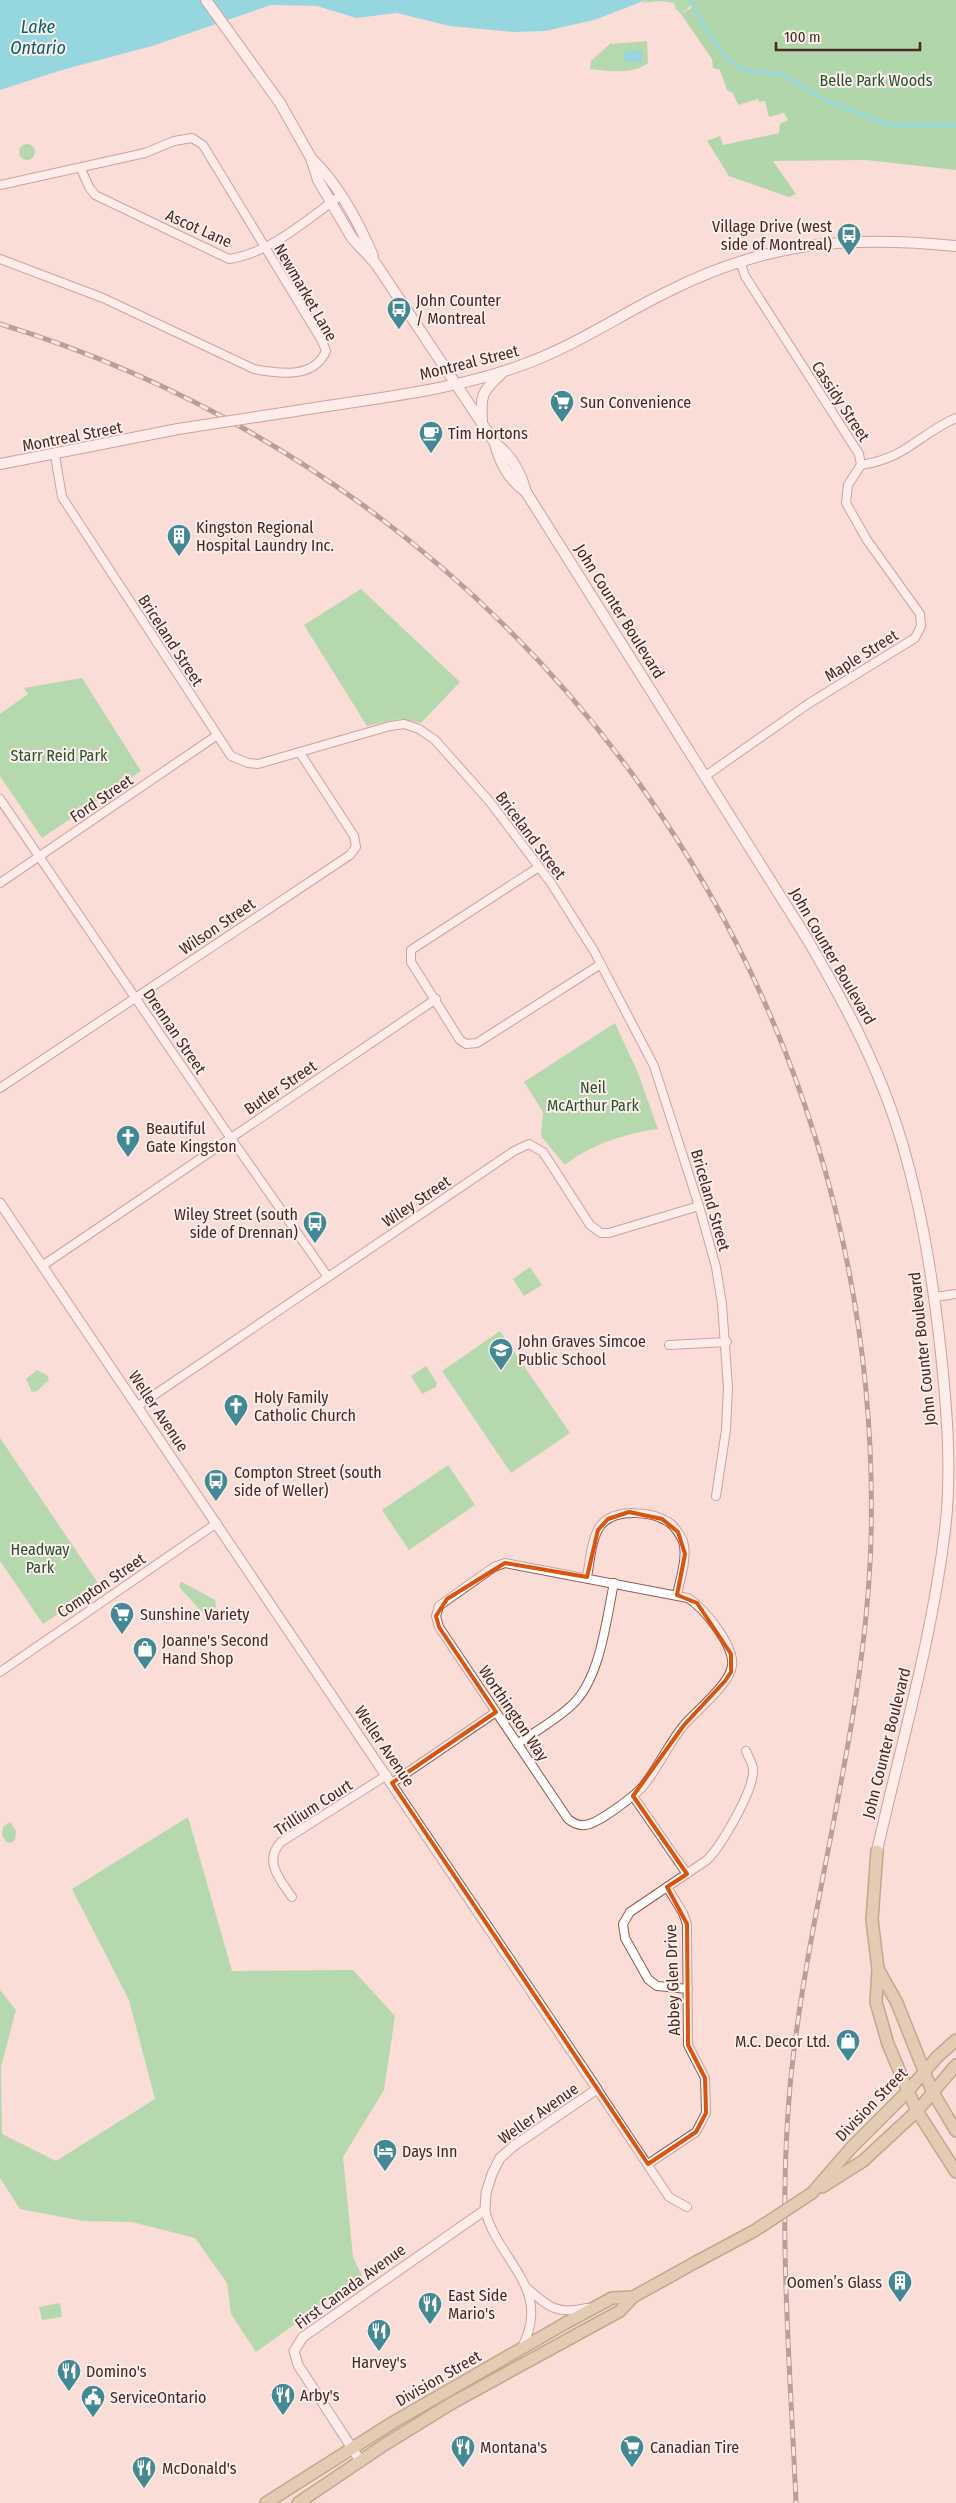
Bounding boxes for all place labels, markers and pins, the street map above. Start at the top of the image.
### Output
place label: Village Drive (west side of Montreal) [712,217,833,254]
bus stop icon: Village Drive (west side of Montreal) [836,222,862,256]
place label: John Counter / Montreal [416,291,501,328]
bus stop icon: John Counter / Montreal [386,296,412,330]
supermarket icon: Sun Convenience [549,389,575,423]
place label: Sun Convenience [580,393,691,412]
cafe icon: Tim Hortons [418,420,444,454]
place label: Tim Hortons [448,424,528,443]
place label: Kingston Regional Hospital Laundry Inc. [196,518,334,555]
building icon: Kingston Regional Hospital Laundry Inc. [166,523,192,557]
place label: Beautiful Gate Kingston [146,1119,237,1156]
church icon: Beautiful Gate Kingston [115,1124,141,1158]
place label: Wiley Street (south side of Drennan) [174,1205,298,1242]
bus stop icon: Wiley Street (south side of Drennan) [302,1210,328,1244]
place label: John Graves Simcoe Public School [518,1332,646,1369]
school or university icon: John Graves Simcoe Public School [488,1337,514,1371]
place label: Holy Family Catholic Church [254,1388,356,1425]
church icon: Holy Family Catholic Church [223,1393,249,1427]
place label: Compton Street (south side of Weller) [234,1463,382,1500]
bus stop icon: Compton Street (south side of Weller) [203,1468,229,1502]
supermarket icon: Sunshine Variety [109,1601,135,1635]
place label: Sunshine Variety [140,1605,250,1624]
place label: Joanne's Second Hand Shop [162,1631,269,1668]
shop icon: Joanne's Second Hand Shop [132,1636,158,1670]
shop icon: M.C. Decor Ltd. [835,2028,861,2062]
place label: M.C. Decor Ltd. [735,2032,830,2051]
hotel icon: Days Inn [372,2138,398,2172]
place label: Days Inn [402,2142,457,2161]
building icon: Oomen’s Glass [887,2269,913,2303]
place label: Oomen’s Glass [787,2273,882,2292]
place label: East Side Mario's [448,2286,507,2323]
restaurant icon: East Side Mario's [417,2291,443,2325]
restaurant icon: Harvey's [366,2318,392,2352]
place label: Harvey's [351,2353,407,2372]
restaurant icon: Domino's [56,2358,82,2392]
place label: Domino's [86,2362,147,2381]
restaurant icon: Arby's [270,2382,296,2416]
public building icon: ServiceOntario [80,2384,106,2418]
place label: Arby's [300,2386,340,2405]
place label: ServiceOntario [110,2388,207,2407]
restaurant icon: Montana's [450,2434,476,2468]
supermarket icon: Canadian Tire [619,2434,645,2468]
place label: Montana's [480,2438,547,2457]
place label: Canadian Tire [650,2438,739,2457]
restaurant icon: McDonald's [131,2455,157,2489]
place label: McDonald's [162,2459,237,2478]

